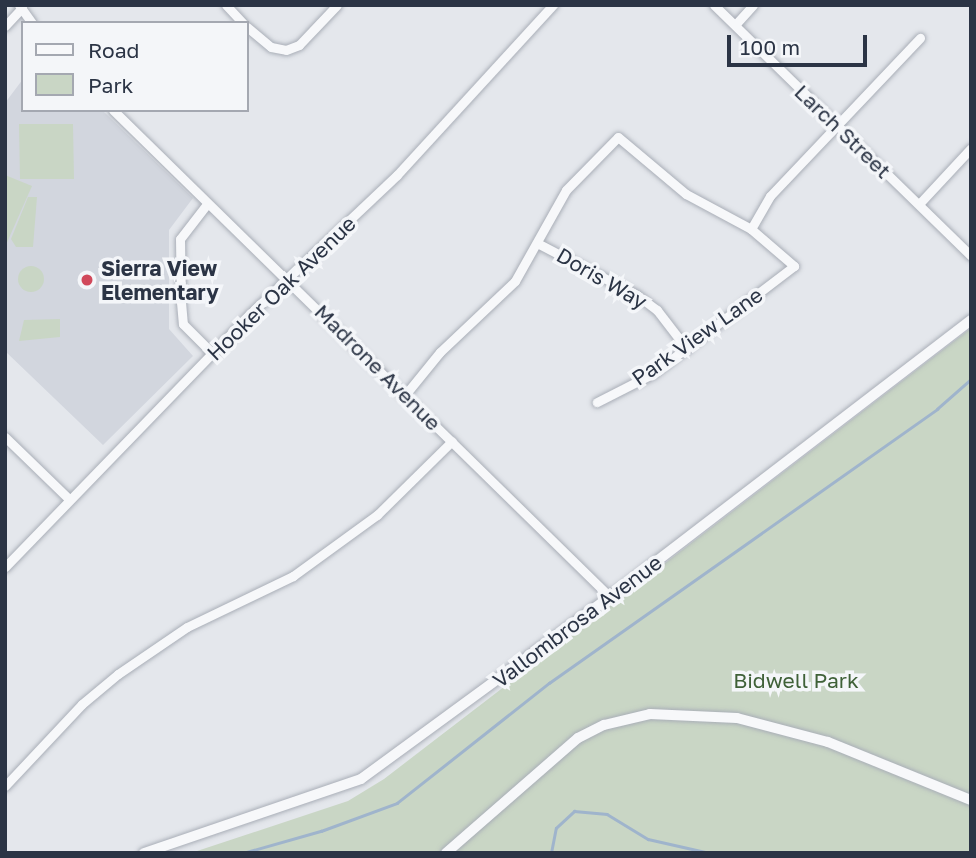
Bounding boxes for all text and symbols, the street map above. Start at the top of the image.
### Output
legend [21,21,248,112]
scale bar [731,21,871,65]
text: 100 m [740,34,800,60]
text: Road [88,37,139,63]
text: Park [88,72,133,98]
street label: Larch Street [790,79,896,183]
street label: Hooker Oak Avenue [201,211,361,365]
street label: Doris Way [552,242,652,314]
place label: Sierra View Elementary [101,255,219,305]
marker: Sierra View Elementary [79,272,95,288]
street label: Park View Lane [627,282,767,390]
street label: Madrone Avenue [310,299,446,435]
street label: Vallombrosa Avenue [488,549,666,693]
park label: Bidwell Park [733,667,859,693]

